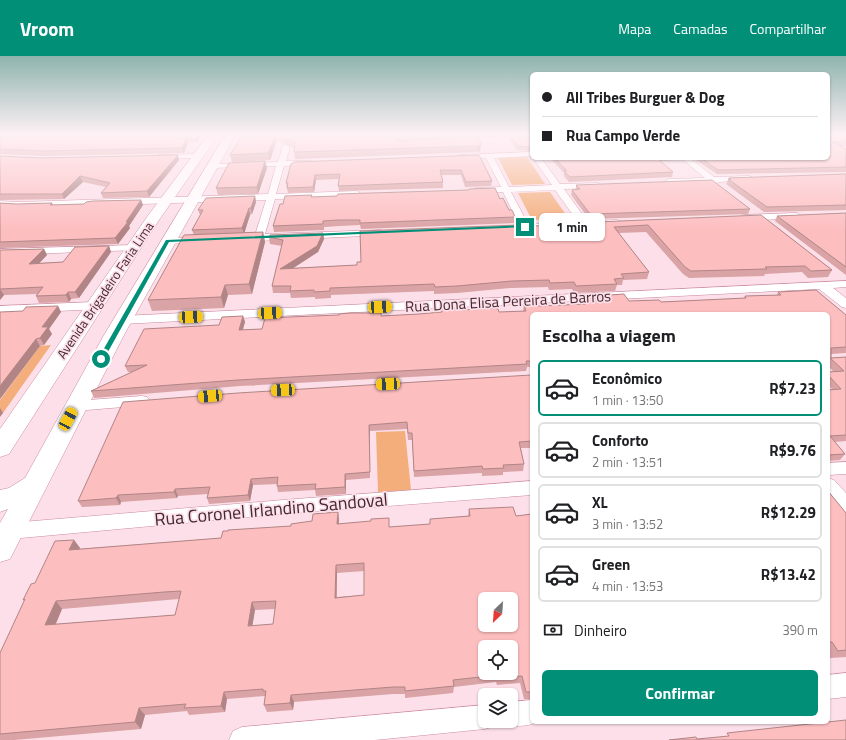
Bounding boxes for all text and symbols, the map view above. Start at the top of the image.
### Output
text: Vroom [20,14,74,43]
text: Mapa [618,18,651,39]
text: Camadas [673,18,728,39]
text: Compartilhar [750,18,826,39]
text: All Tribes Burguer & Dog [566,86,724,109]
text: Rua Campo Verde [566,124,680,147]
callout: 1 min [539,213,605,241]
street label: Avenida Brigadeiro Faria Lima [52,217,159,362]
text: 1 min [556,217,588,237]
route end [516,218,534,236]
street label: Rua Dona Elisa Pereira de Barros [404,284,612,318]
car [368,300,392,314]
car [258,306,282,320]
car [179,310,203,324]
text: Escolha a viagem [542,322,676,349]
route start [92,350,110,368]
text: Econômico [592,367,662,390]
icon: car [544,370,580,406]
car [376,377,400,391]
text: R$7.23 [769,377,816,400]
car [271,383,295,397]
car [198,389,222,403]
text: 1 min · 13:50 [592,390,663,410]
car [57,406,79,432]
text: Conforto [592,429,649,452]
icon: car [544,432,580,468]
text: R$9.76 [769,439,816,462]
text: 2 min · 13:51 [592,452,663,472]
street label: Rua Coronel Irlandino Sandoval [153,485,389,533]
text: XL [592,491,608,514]
icon: car [544,494,580,530]
text: R$12.29 [761,501,816,524]
text: 3 min · 13:52 [592,514,663,534]
text: Green [592,553,630,576]
icon: car [544,556,580,592]
text: R$13.42 [761,563,816,586]
text: 4 min · 13:53 [592,576,663,596]
north arrow [478,592,518,632]
map controls [478,592,518,728]
icon: cash [542,619,564,641]
text: Dinheiro [574,619,627,642]
text: 390 m [782,620,818,640]
button: locate [478,640,518,680]
button: Confirmar [542,670,818,716]
button: layers [478,688,518,728]

